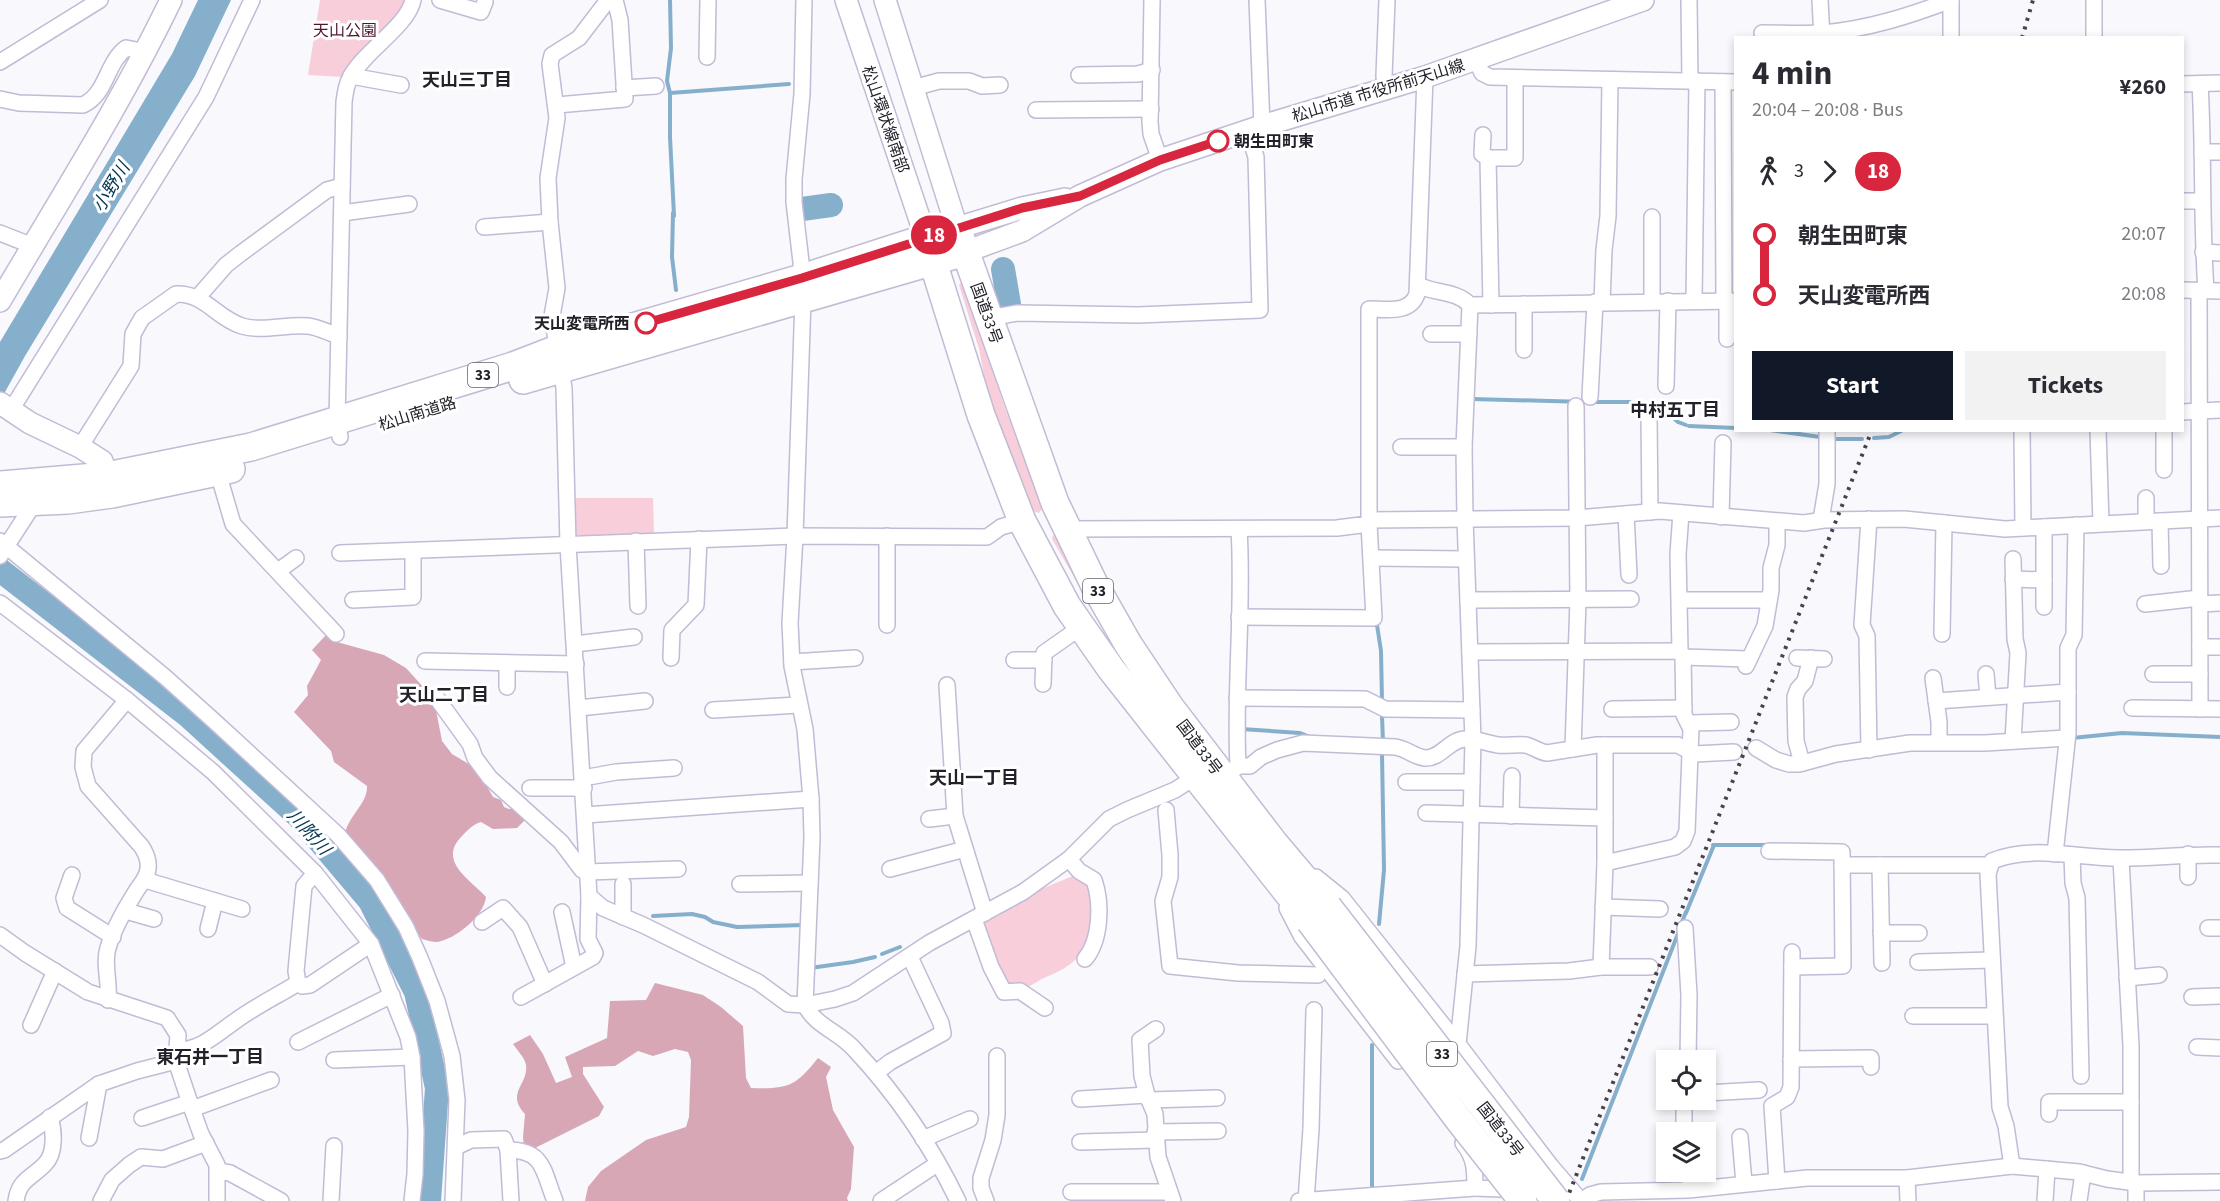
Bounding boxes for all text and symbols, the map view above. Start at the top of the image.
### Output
park label: 天山公園 [313,20,377,42]
text: 4 min [1752,50,1832,97]
street label: 松山市道 市役所前天山線 [1289,54,1467,128]
street label: 松山環状線南部 [856,63,914,176]
district label: 天山三丁目 [422,68,512,93]
text: ¥260 [2120,71,2166,103]
text: 20:04 – 20:08 · Bus [1752,96,1903,124]
marker: 朝生田町東 [1207,130,1229,152]
place label: 朝生田町東 [1234,131,1314,153]
icon: walk [1752,155,1785,188]
icon: forward [1813,155,1846,188]
water label: 小野川 [87,156,137,217]
text: 18 [1867,156,1889,186]
text: 3 [1794,157,1804,185]
line badge: 18 [907,216,961,254]
text: 18 [923,220,945,250]
text: 朝生田町東 [1798,220,1908,252]
text: 20:07 [2121,220,2166,248]
street label: 国道33号 [965,280,1007,347]
text: 天山変電所西 [1798,280,1930,312]
text: 20:08 [2121,280,2166,308]
marker: 天山変電所西 [635,312,657,334]
place label: 天山変電所西 [534,313,630,335]
button: Start [1752,351,1953,420]
button: Tickets [1965,351,2166,420]
road number: 33 [468,363,498,387]
street label: 松山南道路 [376,392,459,436]
district label: 中村五丁目 [1630,398,1720,423]
road number: 33 [1083,579,1113,603]
district label: 天山二丁目 [399,683,489,708]
street label: 国道33号 [1171,715,1227,780]
district label: 天山一丁目 [929,766,1019,791]
water label: 川附川 [281,804,337,862]
road number: 33 [1427,1042,1457,1066]
district label: 東石井一丁目 [156,1045,264,1070]
map controls [1656,1050,1716,1182]
button: locate [1656,1050,1716,1110]
street label: 国道33号 [1472,1098,1529,1162]
button: layers [1656,1122,1716,1182]

